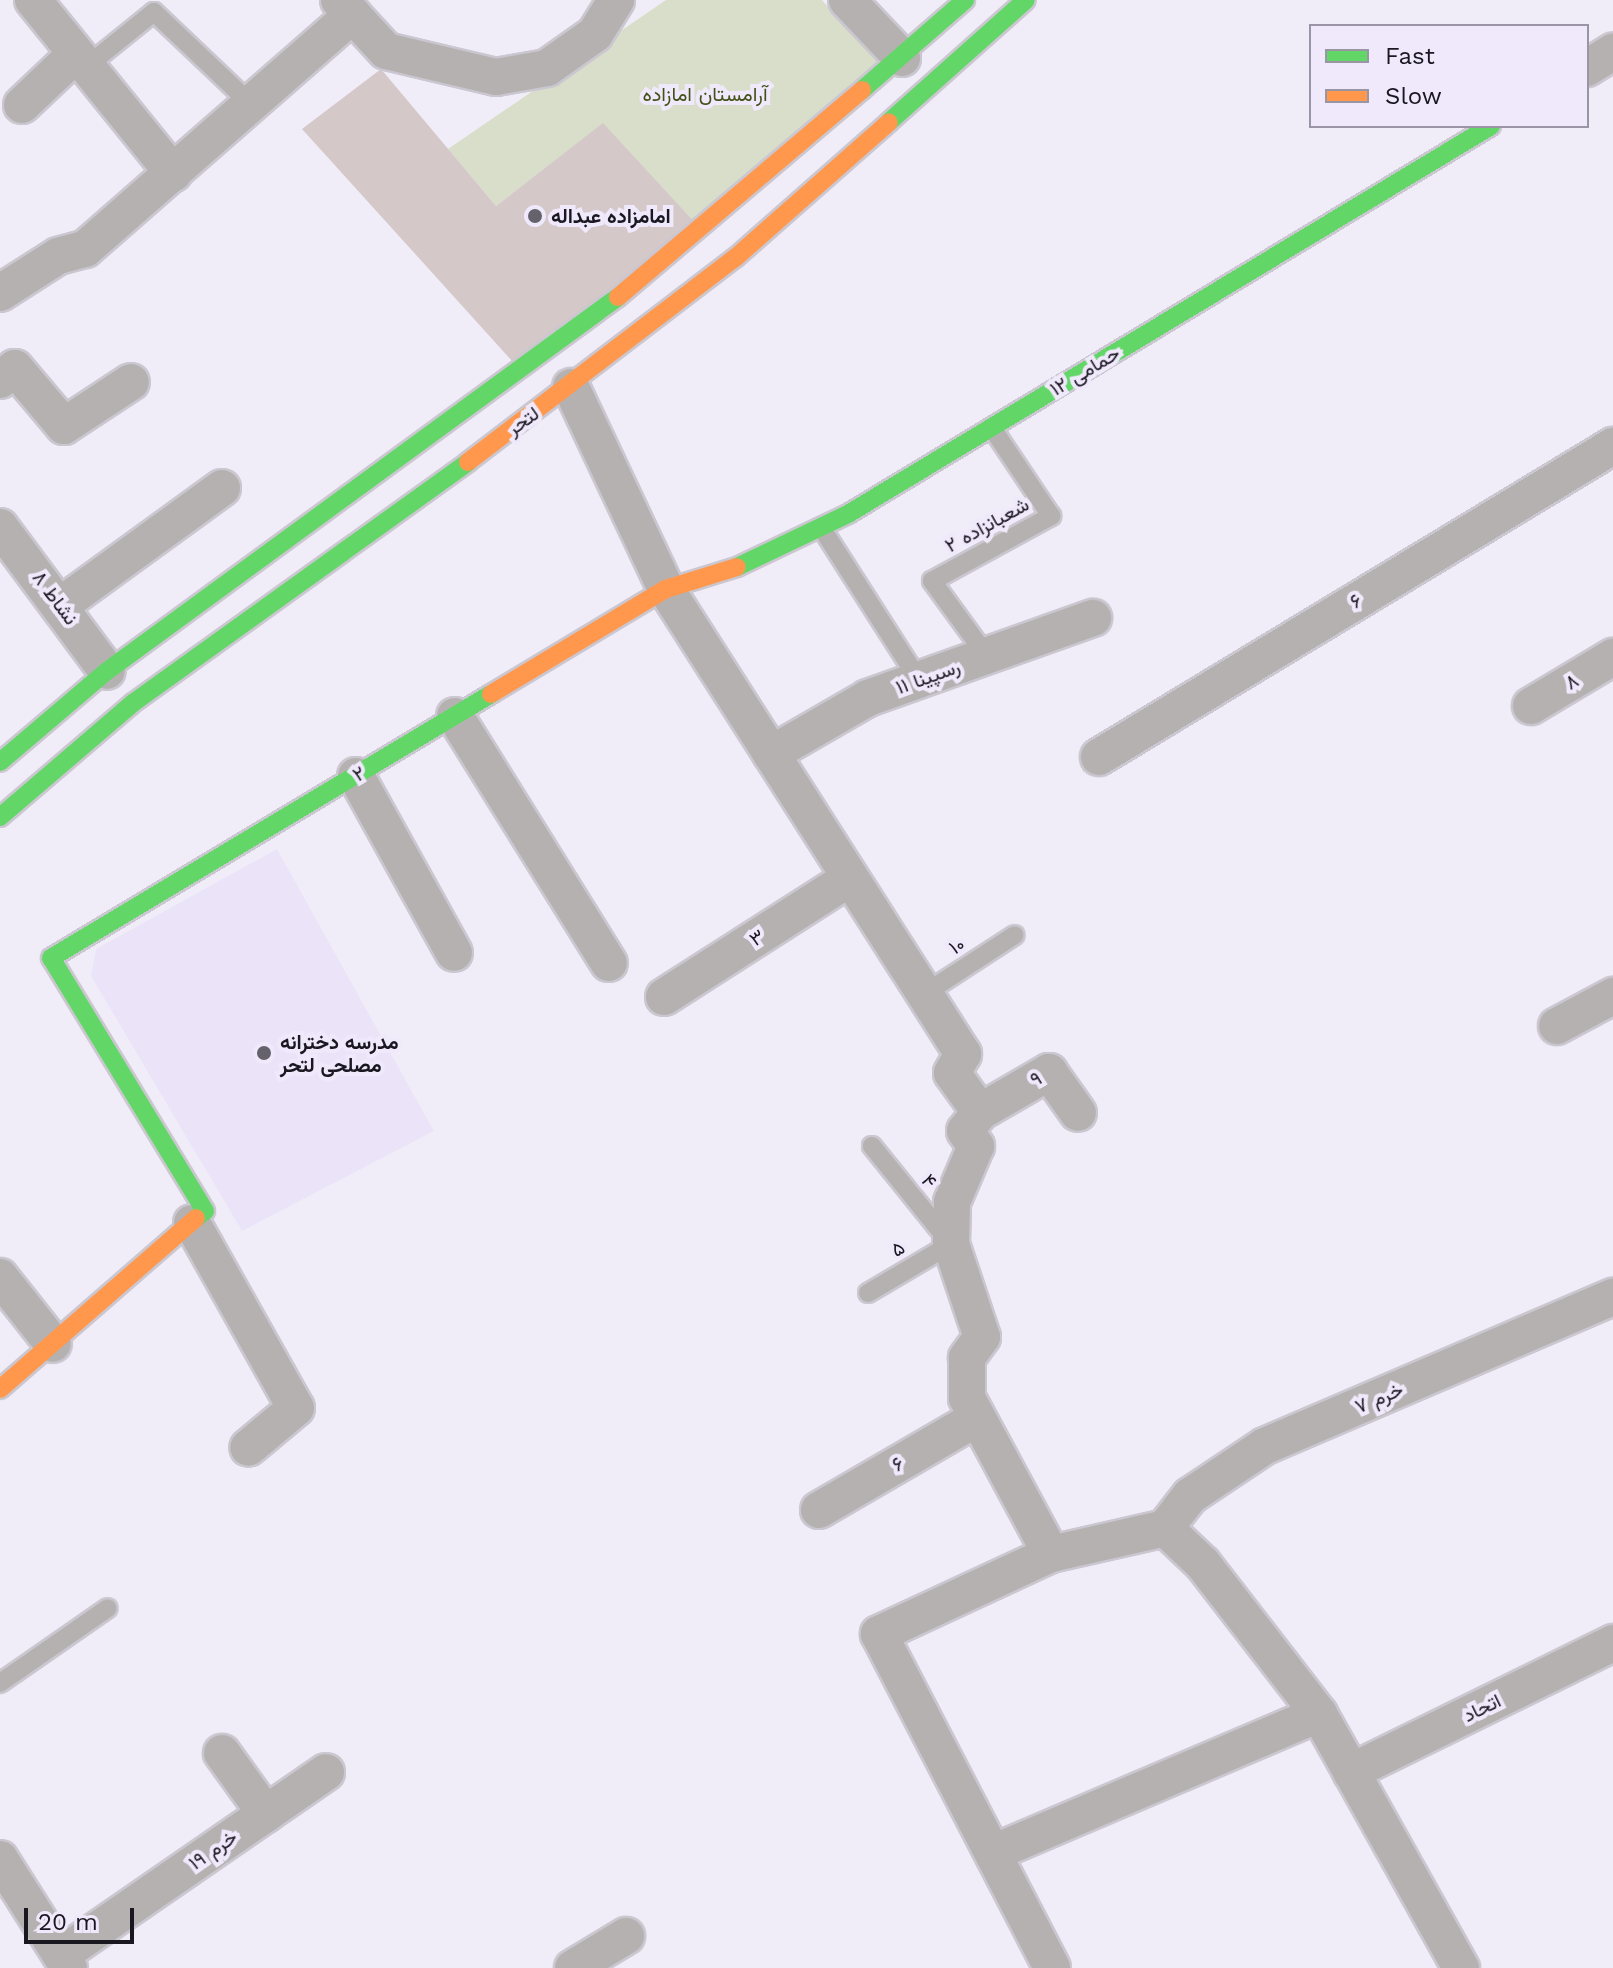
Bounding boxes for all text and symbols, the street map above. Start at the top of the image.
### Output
legend [1309,24,1589,128]
text: Fast [1385,42,1435,70]
park label: آرامستان امازاده [642,82,768,106]
text: Slow [1385,82,1442,110]
place label: امامزاده عبداله [551,204,671,228]
marker: امامزاده عبداله [526,207,544,225]
street label: حمامی ۱۲ [1046,341,1124,401]
street label: لتحر [502,401,544,441]
street label: شعبانزاده ۲ [941,492,1033,558]
street label: نشاط ۸ [27,566,83,630]
street label: ۶ [1346,588,1366,614]
street label: رسپینا ۱۱ [893,654,963,700]
street label: ۸ [1561,669,1583,695]
street label: ۲ [348,761,370,787]
street label: ۳ [745,924,769,952]
street label: ۱۰ [945,932,969,960]
place label: مدرسه دخترانه مصلحی لتحر [280,1030,399,1077]
marker: مدرسه دخترانه مصلحی لتحر [255,1044,273,1062]
street label: ۹ [1026,1066,1046,1092]
street label: ۴ [916,1169,942,1193]
street label: ۵ [887,1236,909,1262]
street label: خرم ۷ [1351,1377,1407,1419]
street label: ۶ [888,1451,908,1477]
street label: اتحاد [1459,1689,1505,1727]
street label: خرم ۱۹ [184,1825,242,1875]
scale bar [28,1892,138,1942]
text: 20 m [38,1908,98,1936]

